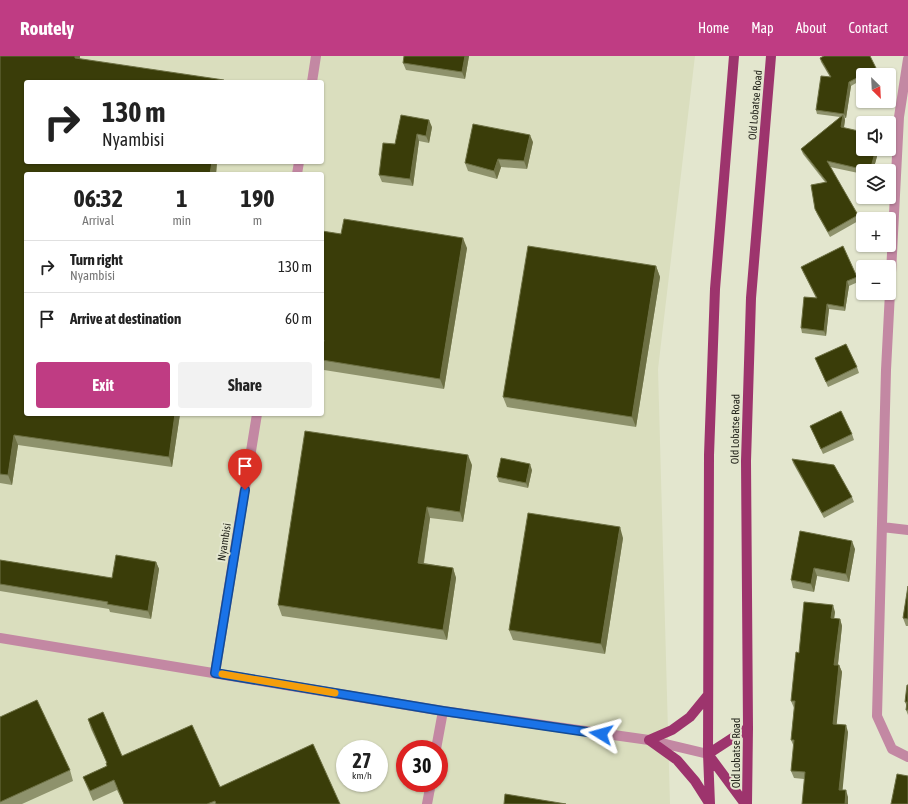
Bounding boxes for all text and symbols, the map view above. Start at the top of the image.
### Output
text: Routely [20,17,74,39]
text: Home [698,20,729,36]
text: Map [751,20,774,36]
text: About [796,20,827,36]
text: Contact [849,20,888,36]
north arrow [856,68,896,108]
map controls [856,68,896,300]
street label: Old Lobatse Road [746,69,764,141]
icon: right [36,96,88,148]
text: 130 m [102,96,165,128]
button: sound [856,116,896,156]
text: Nyambisi [102,129,164,150]
button: layers [856,164,896,204]
text: 06:32 [74,185,123,212]
text: 1 [176,185,187,212]
text: 190 [241,185,274,212]
button: + [856,212,896,252]
text: Arrival [82,213,114,228]
text: min [172,213,191,228]
text: m [253,213,262,228]
text: Turn right [70,251,123,268]
icon: right [36,256,58,278]
text: 130 m [278,258,312,275]
button: − [856,260,896,300]
text: Nyambisi [70,268,115,283]
icon: arrive [36,308,58,330]
text: Arrive at destination [70,310,181,327]
text: 60 m [285,310,312,327]
button: Exit [36,362,170,408]
button: Share [178,362,312,408]
street label: Old Lobatse Road [728,394,742,464]
pin [228,449,262,490]
icon: arrive [234,455,256,477]
street label: Nyambisi [215,522,233,562]
position arrow [580,713,622,755]
street label: Old Lobatse Road [730,718,742,788]
speed limit sign: 30 [396,740,448,792]
text: 27 [353,749,371,772]
text: km/h [352,770,372,781]

